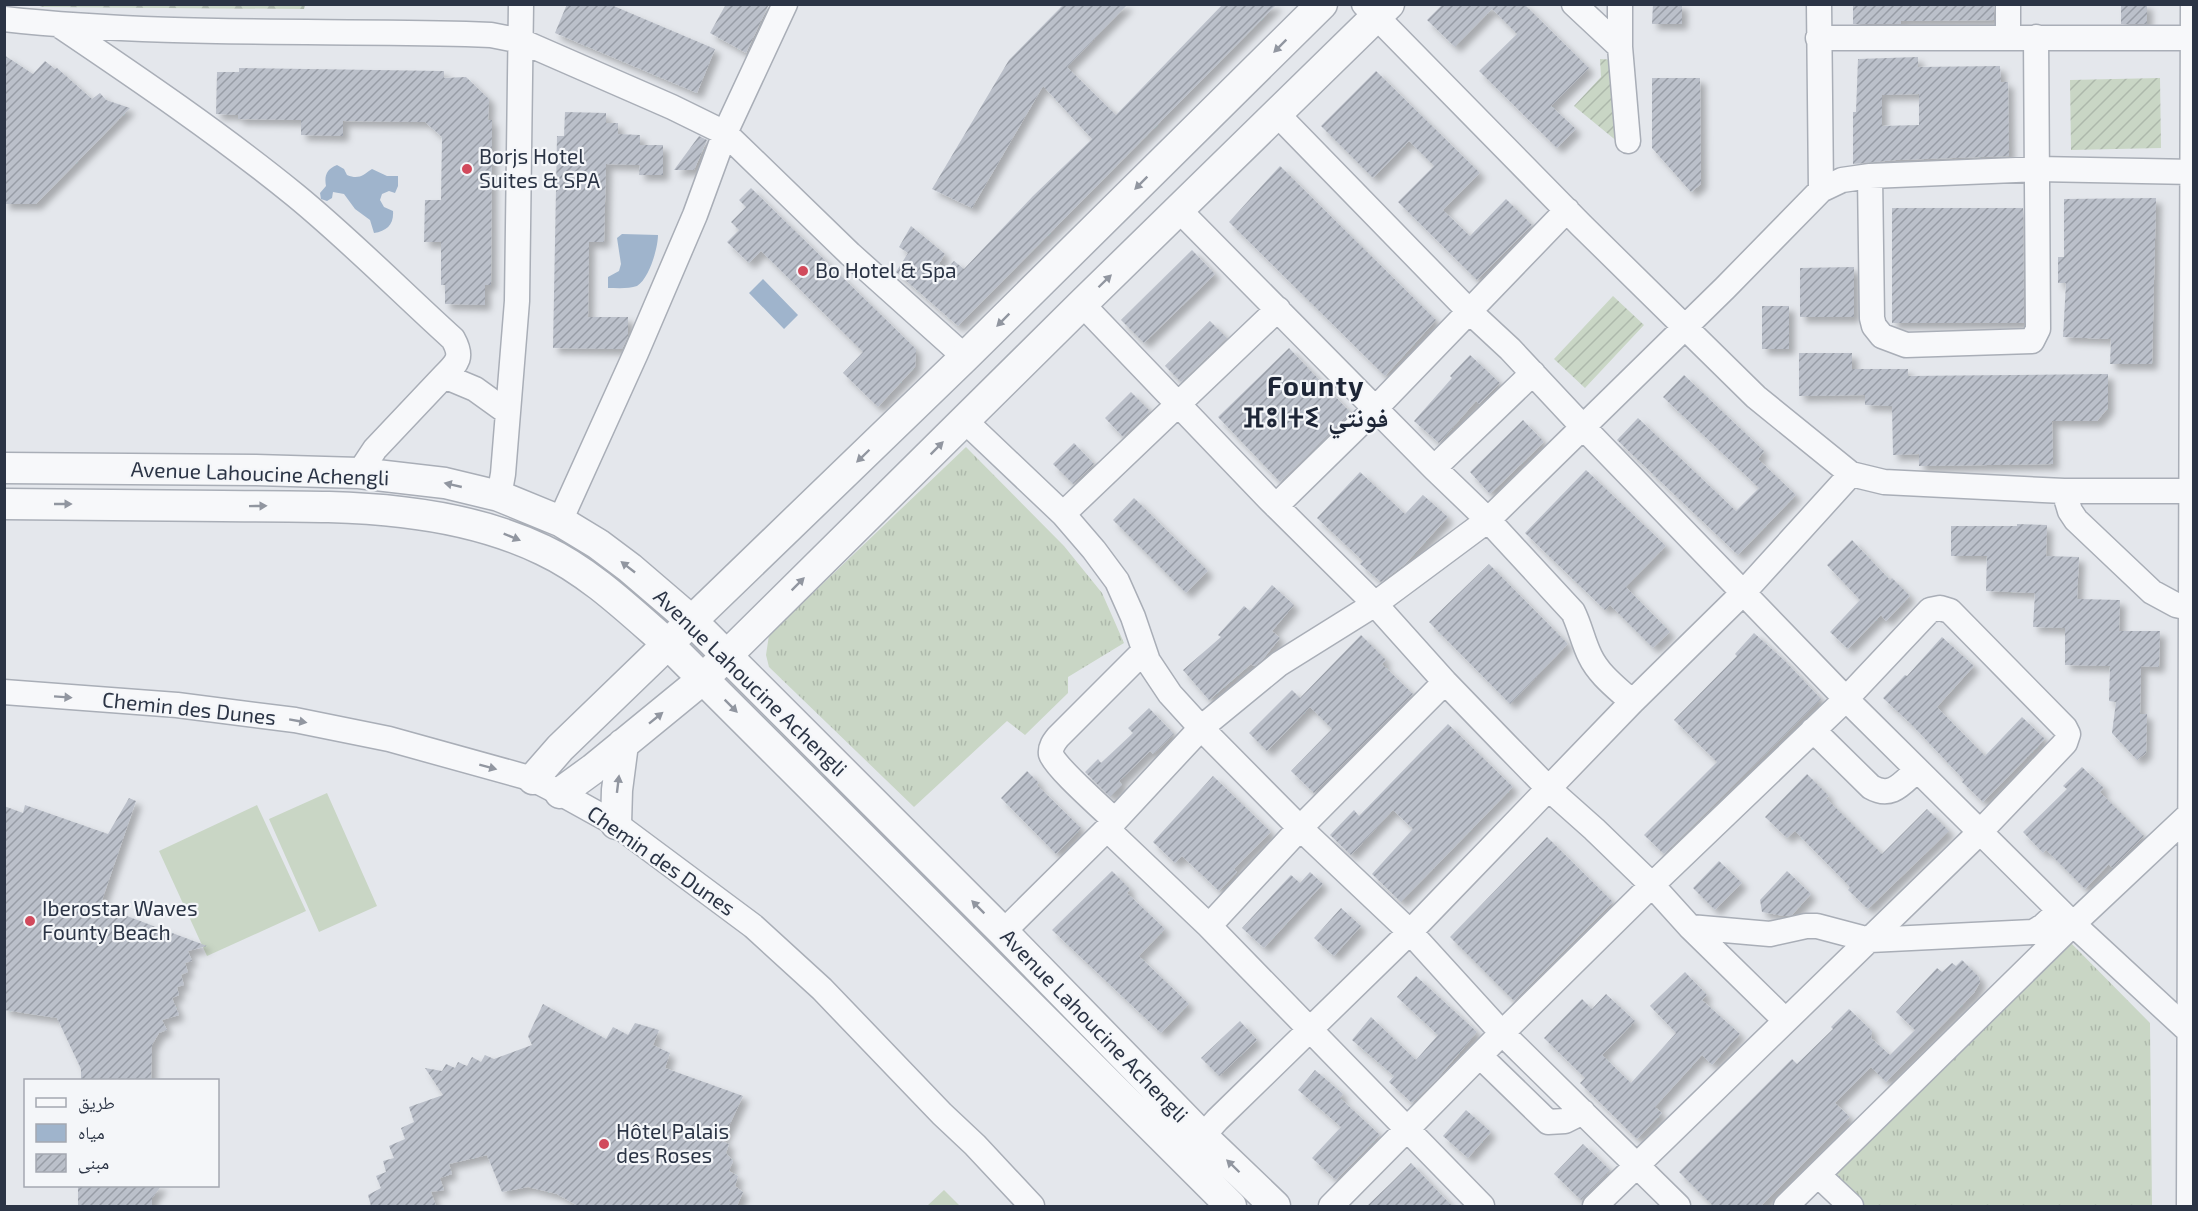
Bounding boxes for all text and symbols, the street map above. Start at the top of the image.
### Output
one-way arrow [1274,38,1288,52]
place label: Borjs Hotel Suites & SPA [479,143,600,192]
marker: Borjs Hotel Suites & SPA [460,162,474,176]
one-way arrow [1135,175,1149,189]
place label: Bo Hotel & Spa [815,257,957,282]
marker: Bo Hotel & Spa [796,264,810,278]
one-way arrow [1097,274,1111,288]
one-way arrow [996,312,1010,326]
district label: Founty ⴼⵓⵏⵜⵉ فونتي [1244,369,1388,439]
one-way arrow [929,441,943,455]
one-way arrow [856,449,871,463]
street label: Avenue Lahoucine Achengli [130,455,390,490]
one-way arrow [444,480,462,490]
one-way arrow [53,500,72,509]
one-way arrow [248,501,267,511]
one-way arrow [504,532,522,542]
one-way arrow [620,560,636,573]
one-way arrow [790,578,804,592]
street label: Avenue Lahoucine Achengli [649,583,853,781]
street label: Chemin des Dunes [101,686,277,729]
one-way arrow [53,693,72,702]
one-way arrow [724,699,738,713]
one-way arrow [648,712,663,724]
one-way arrow [289,716,308,725]
one-way arrow [479,763,497,772]
one-way arrow [613,774,623,793]
street label: Chemin des Dunes [583,799,741,920]
place label: Iberostar Waves Founty Beach [42,895,198,944]
one-way arrow [972,901,986,915]
marker: Iberostar Waves Founty Beach [23,914,37,928]
street label: Avenue Lahoucine Achengli [996,923,1194,1127]
legend [24,1079,219,1187]
text: طريق [78,1091,115,1114]
place label: Hôtel Palais des Roses [616,1118,729,1167]
text: مياه [78,1121,105,1143]
marker: Hôtel Palais des Roses [597,1137,611,1151]
text: مبنى [78,1151,109,1174]
one-way arrow [1225,1159,1240,1173]

